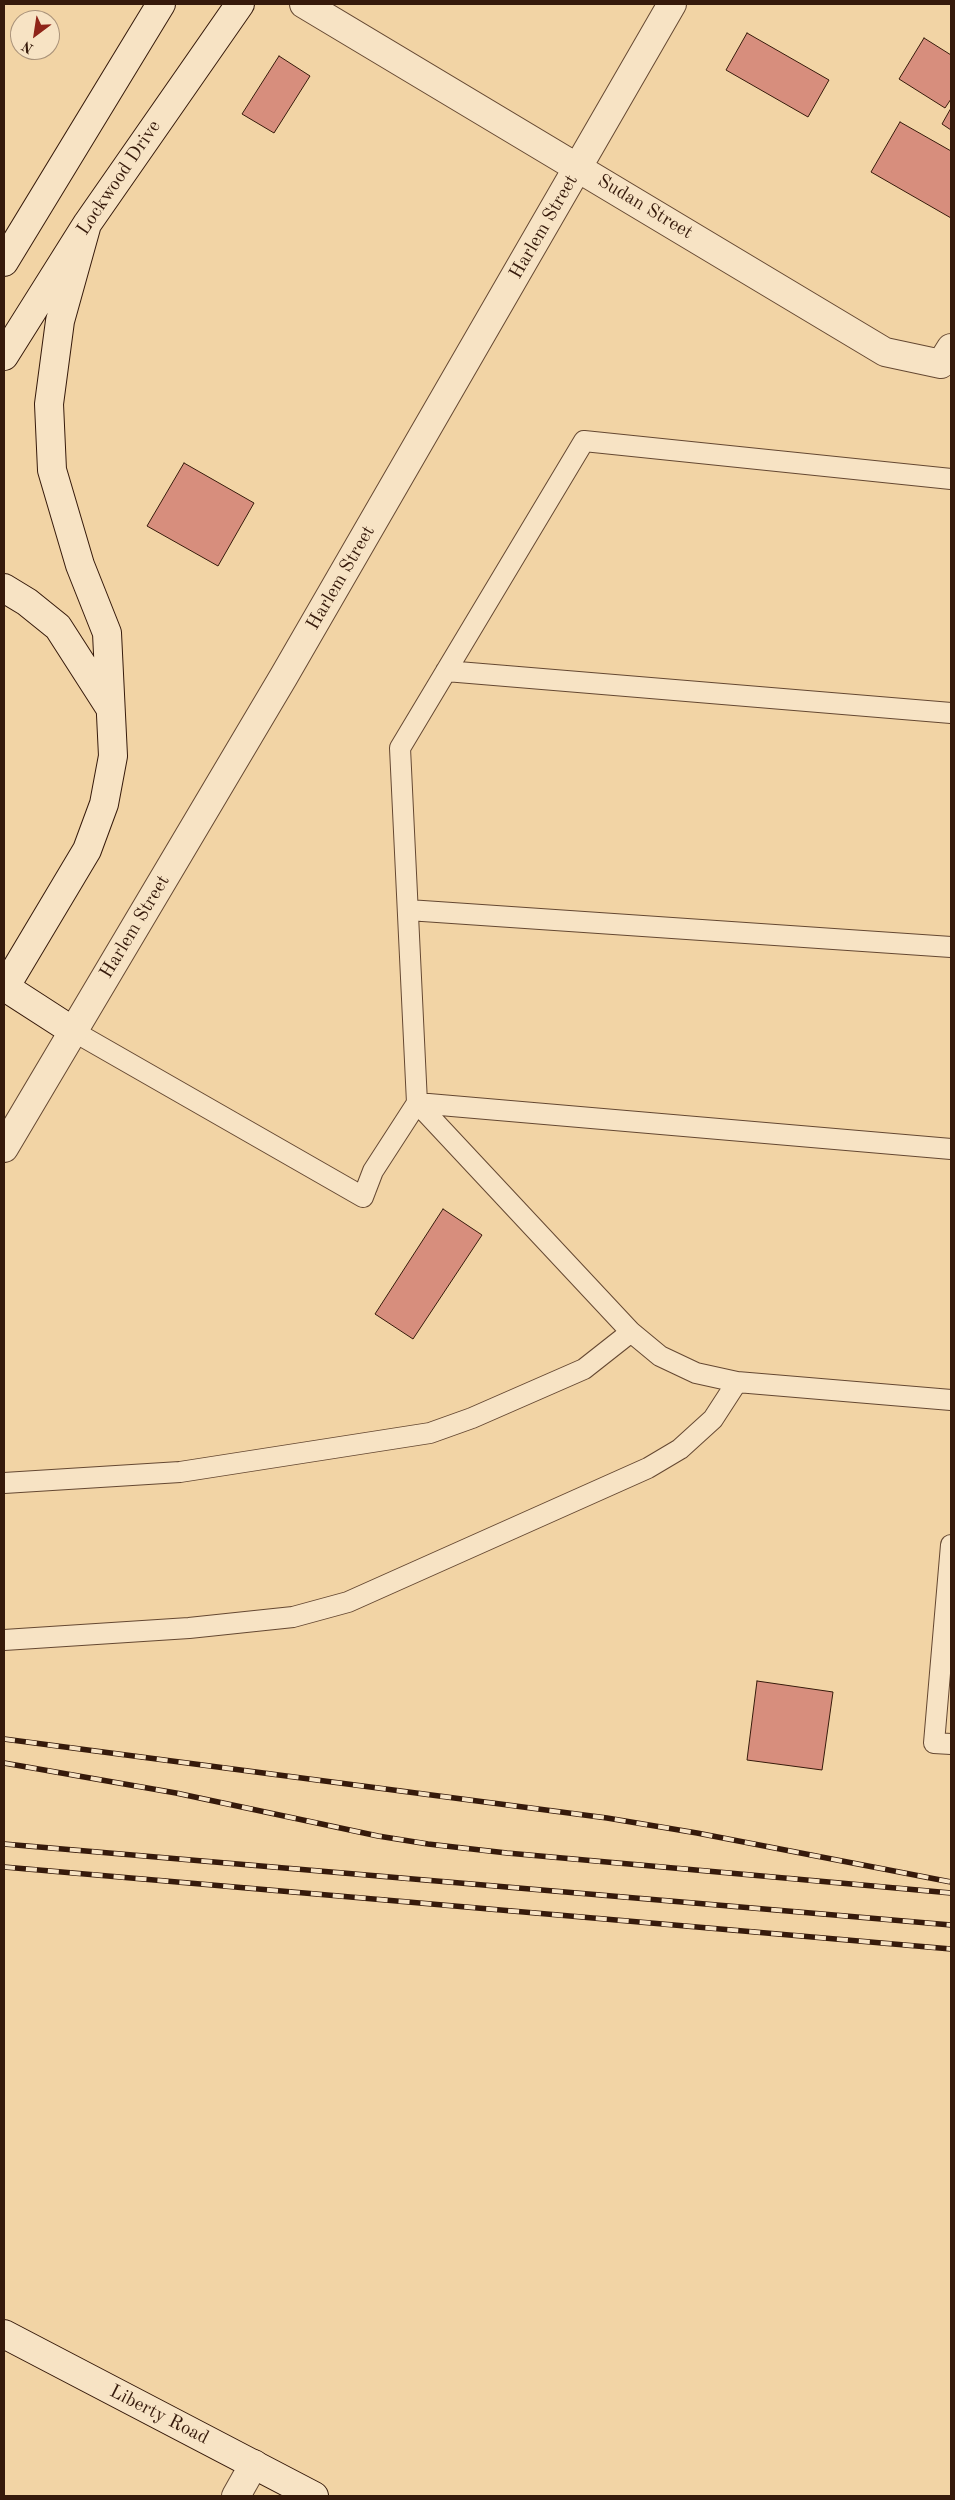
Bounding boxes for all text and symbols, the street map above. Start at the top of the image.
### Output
north arrow [10,10,60,60]
text: N [20,38,36,56]
street label: Lockwood Drive [72,116,166,240]
street label: Sudan Street [593,170,697,244]
street label: Harlem Street [505,171,583,283]
street label: Harlem Street [302,522,380,634]
street label: Harlem Street [95,871,175,983]
street label: Liberty Road [105,2380,213,2450]

